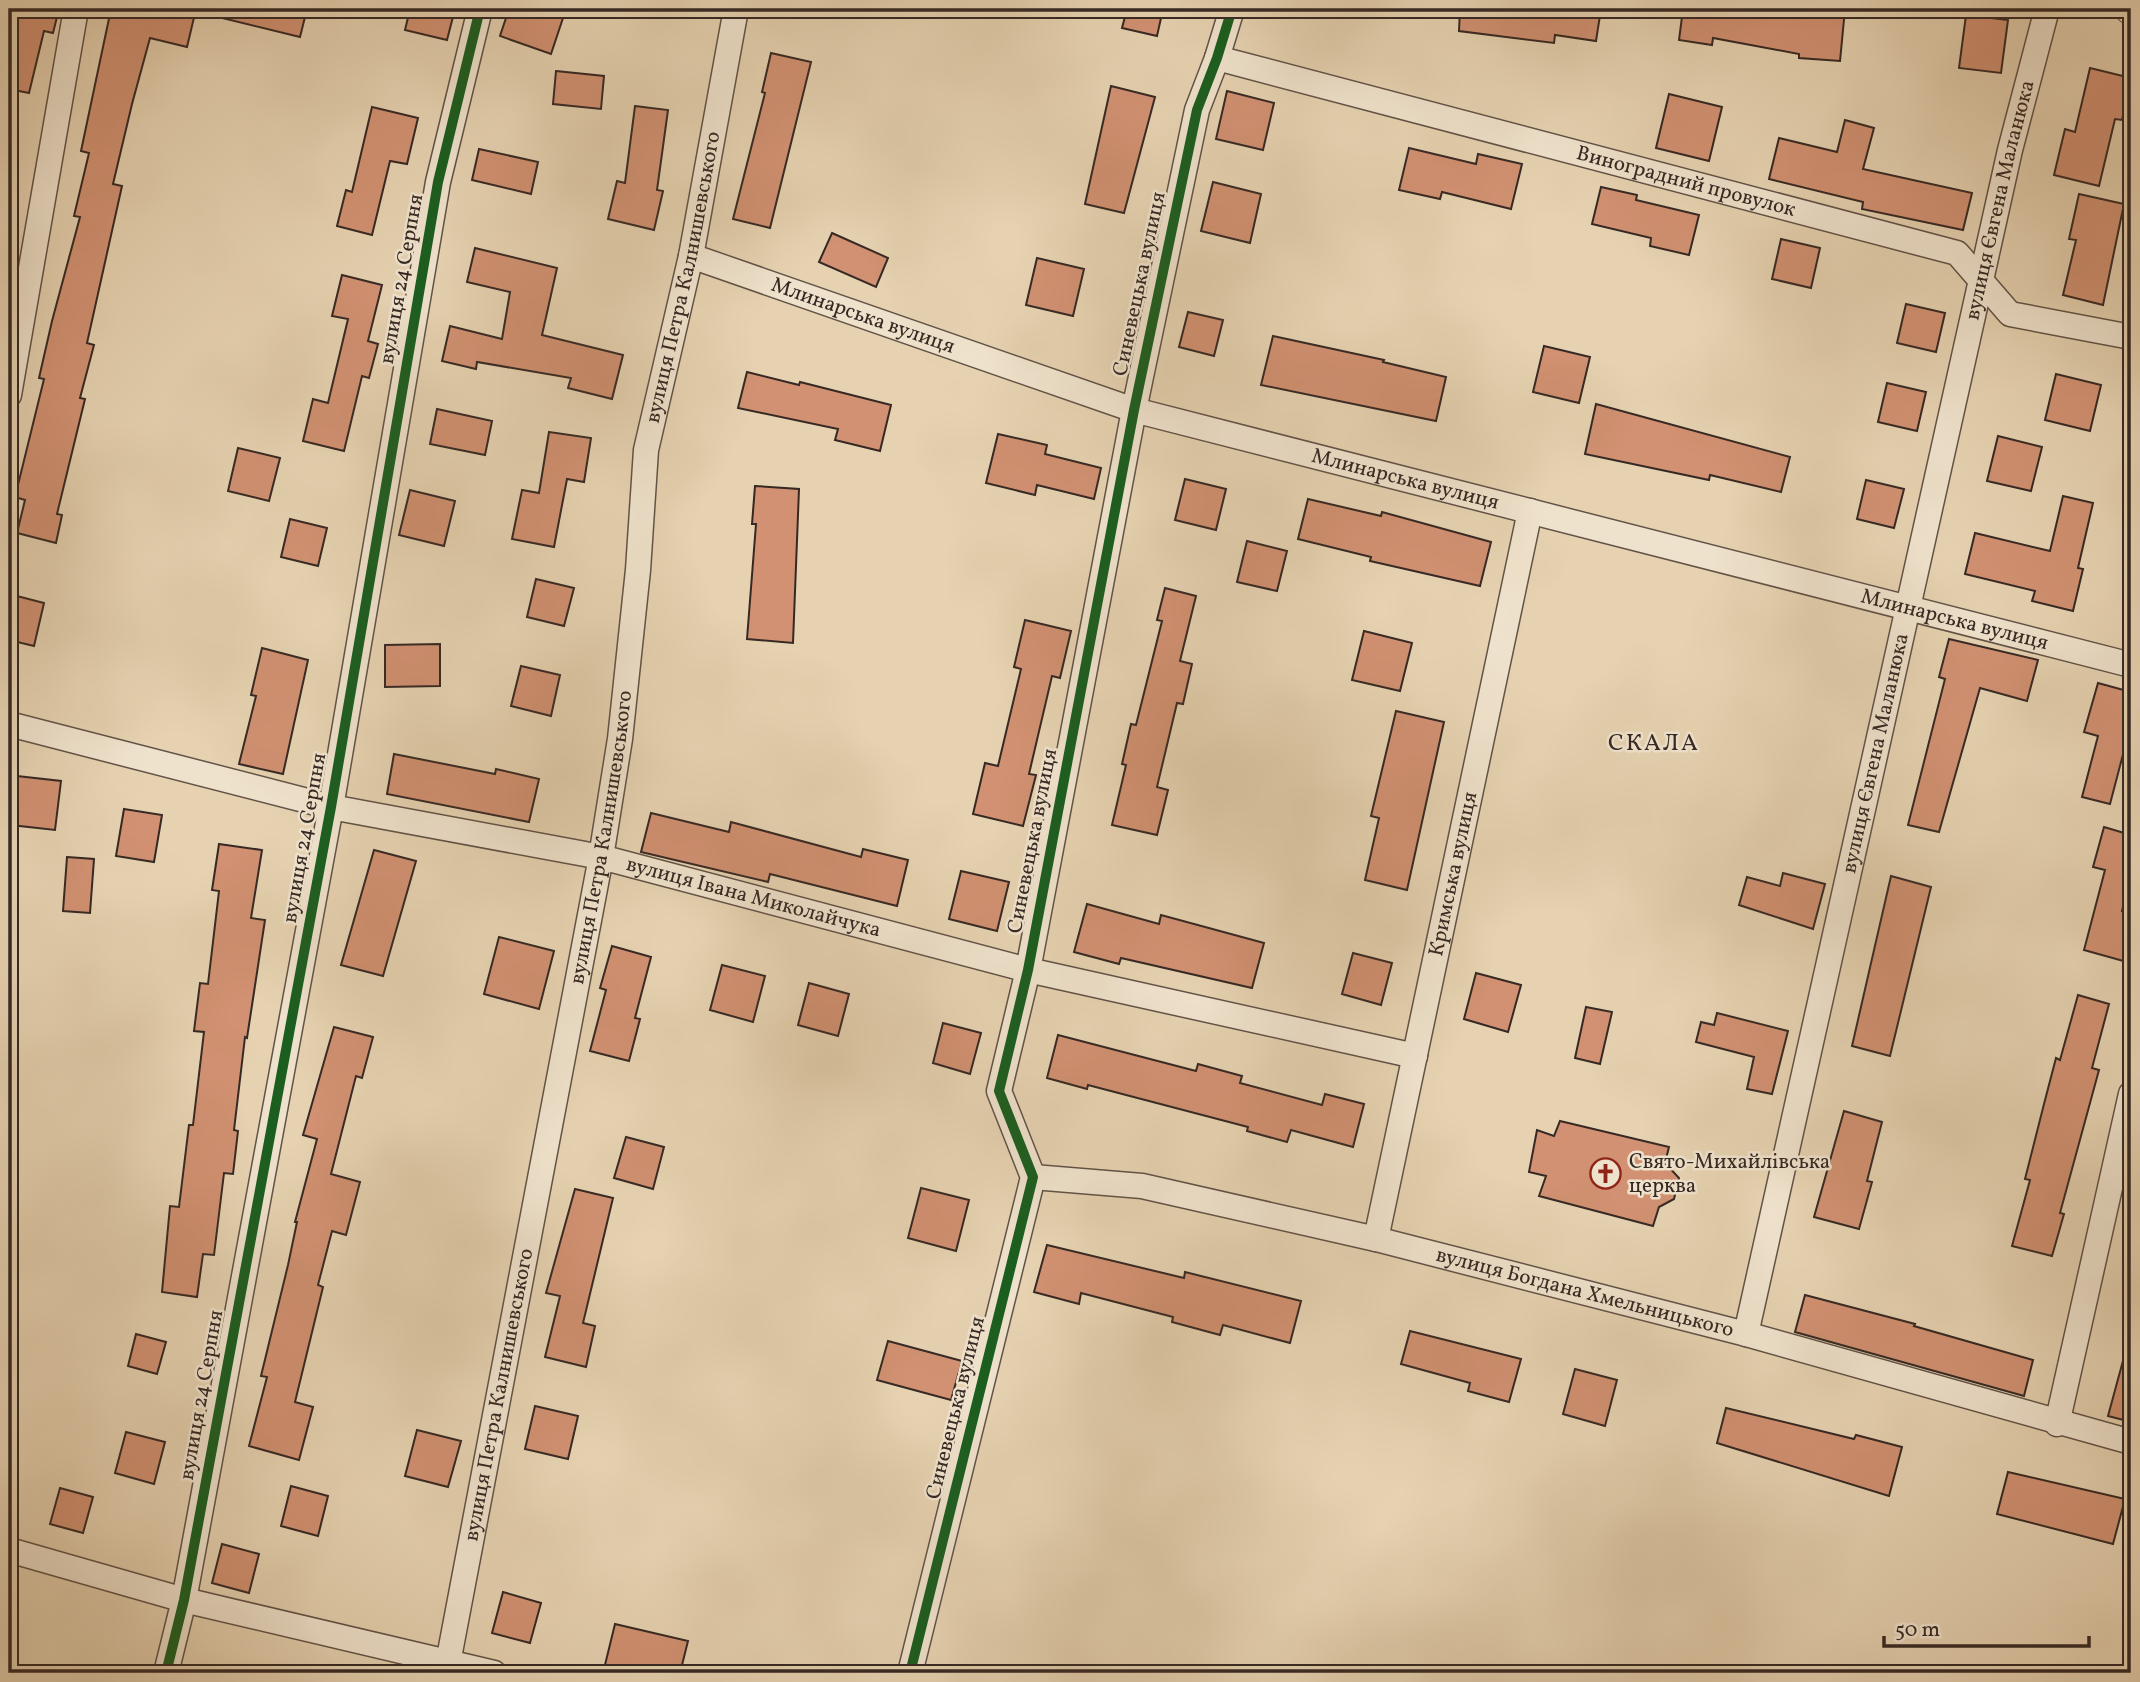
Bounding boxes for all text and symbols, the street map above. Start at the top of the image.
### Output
street label: вулиця Євгена Маланюка [1958,77,2042,323]
street label: вулиця Петра Калнишевського [638,129,728,426]
street label: Виноградний провулок [1573,139,1799,224]
street label: Синевецька вулиця [1106,189,1174,379]
street label: вулиця 24 Серпня [373,192,431,366]
street label: Млинарська вулиця [767,270,959,361]
street label: Млинарська вулиця [1308,441,1502,517]
street label: Млинарська вулиця [1858,582,2052,658]
street label: вулиця Євгена Маланюка [1835,630,1916,876]
street label: вулиця Петра Калнишевського [563,689,640,987]
district label: СКАЛА [1608,727,1700,761]
street label: Синевецька вулиця [1001,746,1065,936]
street label: вулиця 24 Серпня [276,751,334,925]
street label: Кримська вулиця [1422,789,1485,959]
street label: вулиця Івана Миколайчука [623,850,884,945]
place label: Свято-Михайлівська церква [1629,1148,1830,1201]
church icon: Свято-Михайлівська церква [1589,1157,1623,1191]
street label: вулиця Богдана Хмельницького [1433,1240,1737,1345]
street label: вулиця Петра Калнишевського [457,1246,541,1544]
street label: вулиця 24 Серпня [173,1308,231,1482]
street label: Синевецька вулиця [919,1313,993,1503]
scale bar [1884,1605,2089,1649]
text: 50 m [1895,1616,1940,1645]

